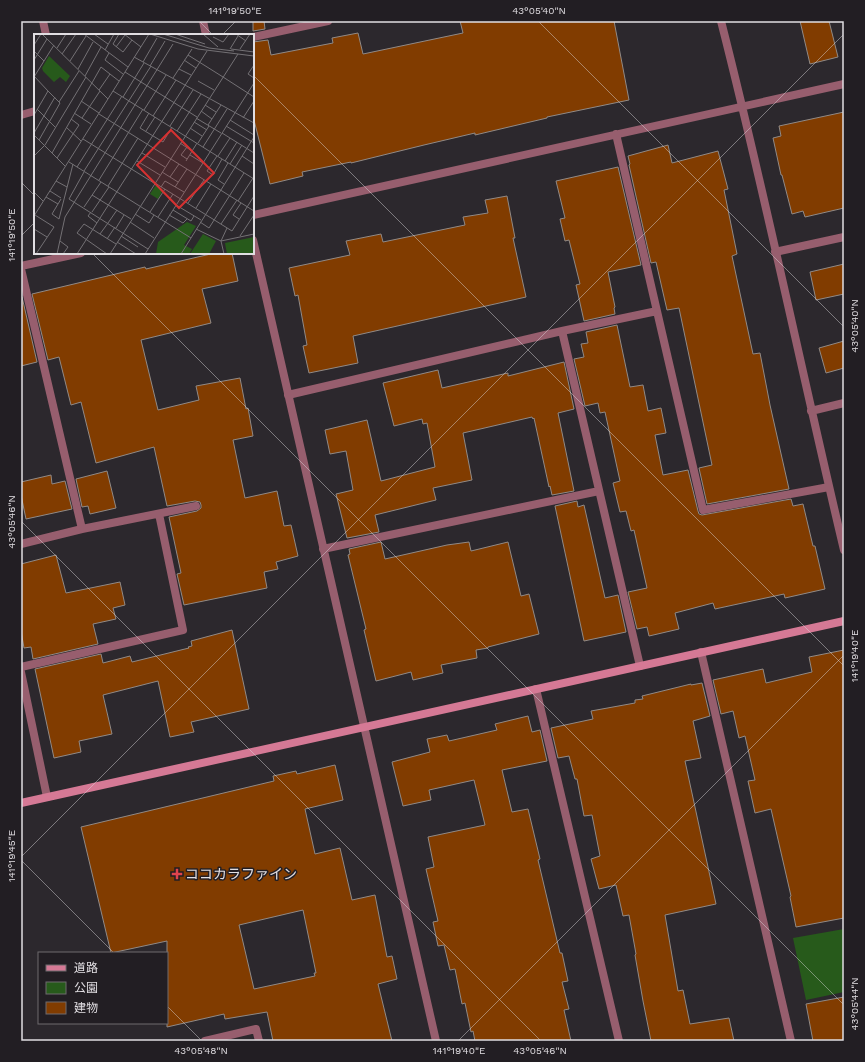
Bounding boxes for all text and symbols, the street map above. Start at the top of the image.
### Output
text: 141°19'50"E [208,5,262,16]
text: 43°05'40"N [512,5,566,16]
inset map [34,34,254,254]
text: 141°19'50"E [6,208,17,262]
text: 43°05'40"N [849,299,860,353]
text: 43°05'46"N [6,495,17,549]
text: 141°19'40"E [849,630,860,682]
text: 141°19'45"E [6,830,17,882]
place label: ココカラファイン [185,866,297,882]
marker: ココカラファイン [172,869,182,879]
legend [38,952,168,1024]
text: 道路 [74,961,98,975]
text: 43°05'44"N [849,977,860,1031]
text: 公園 [74,981,98,995]
text: 建物 [74,1001,98,1015]
text: 43°05'48"N [174,1045,228,1056]
text: 141°19'40"E [433,1045,485,1056]
text: 43°05'46"N [513,1045,567,1056]

